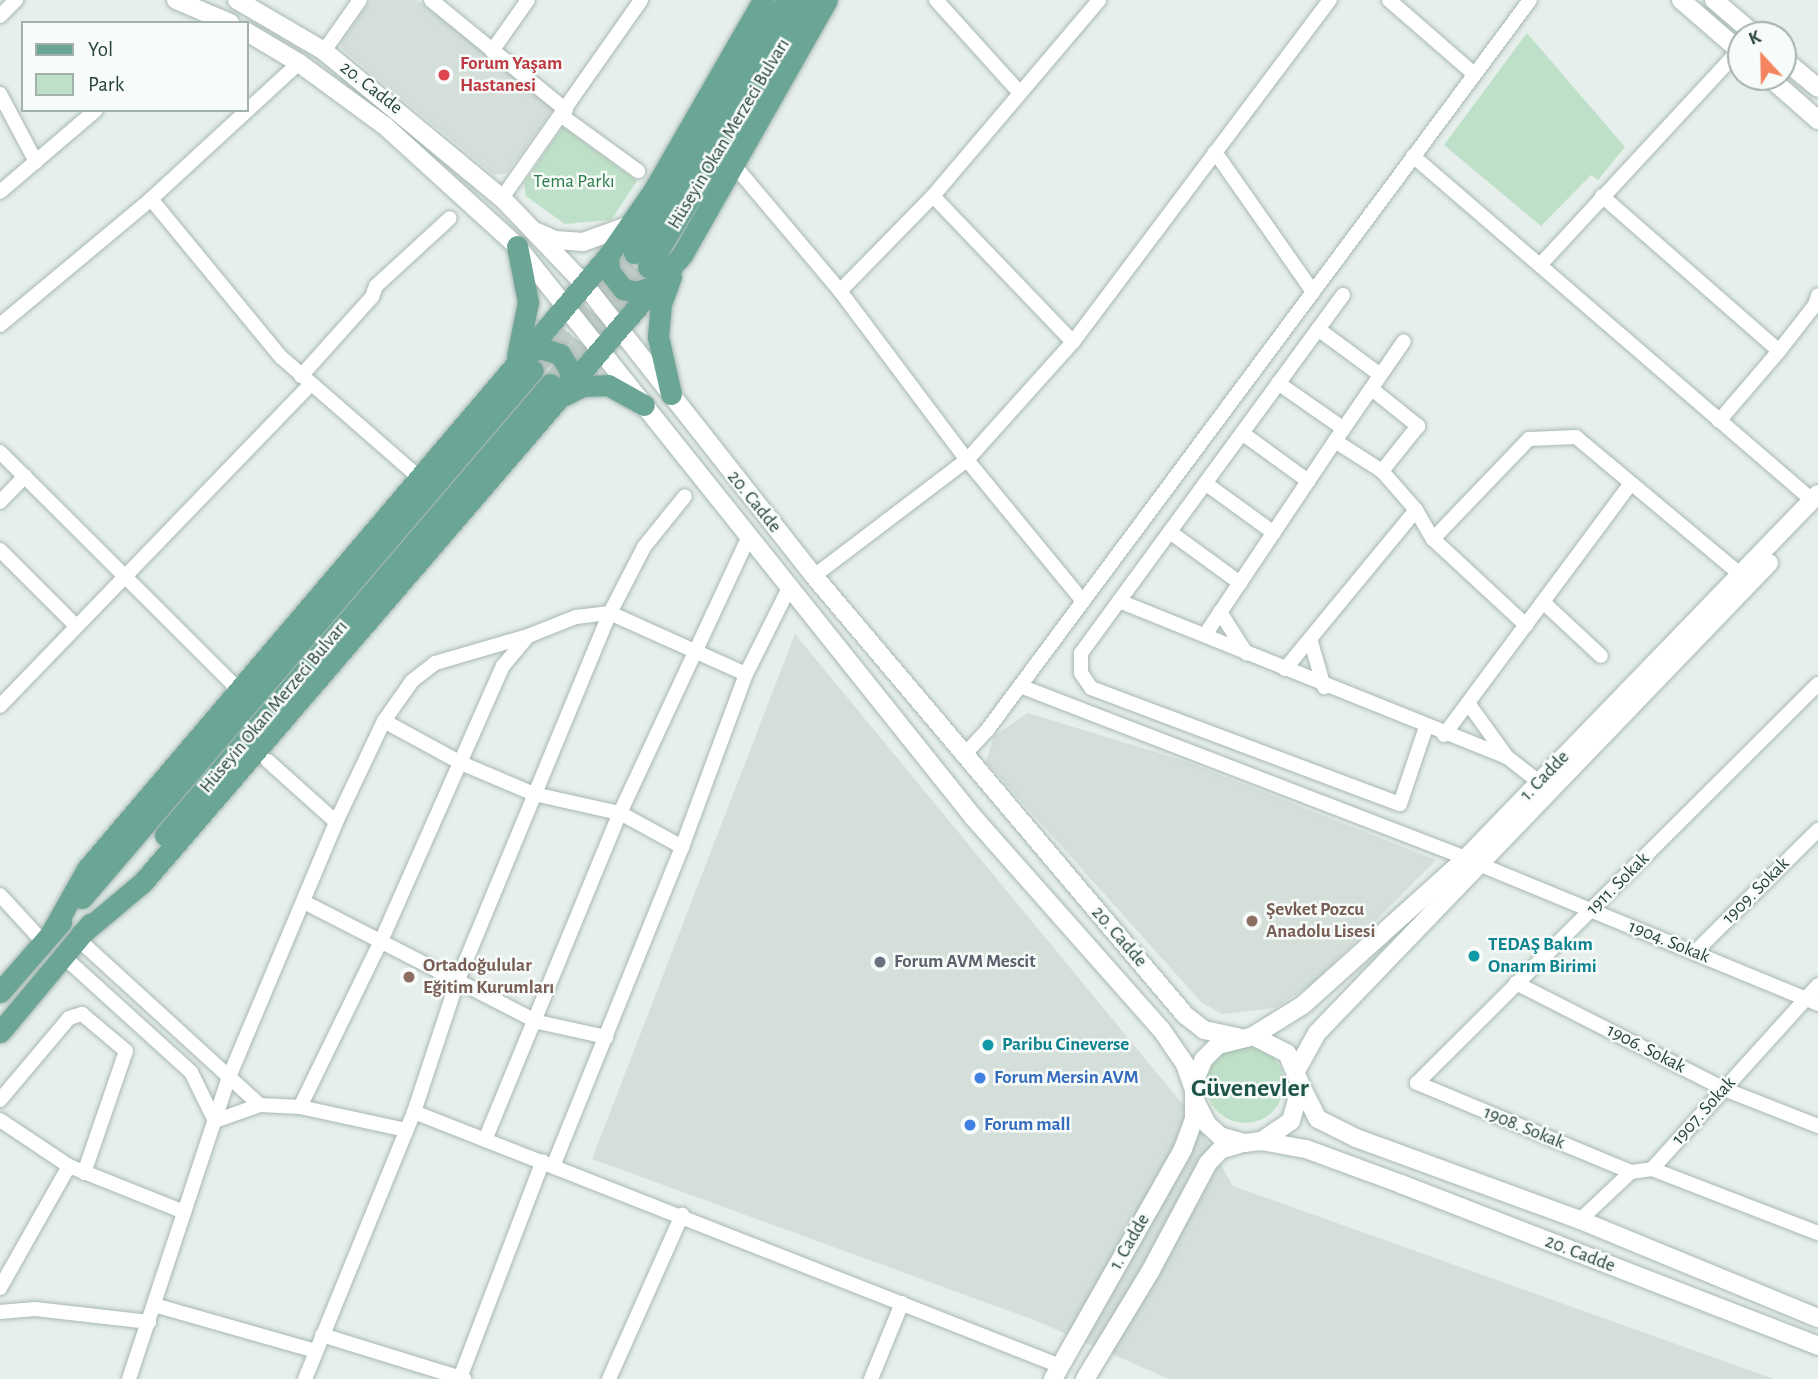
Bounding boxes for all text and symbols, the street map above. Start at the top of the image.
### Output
legend [21,21,248,112]
north arrow [1727,21,1797,91]
text: K [1746,27,1763,49]
street label: Hüseyin Okan Merzeci Bulvarı [663,35,795,233]
text: Yol [88,39,113,60]
place label: Forum Yaşam Hastanesi [460,53,562,97]
street label: 20. Cadde [335,56,407,120]
marker: Forum Yaşam Hastanesi [434,65,454,85]
text: Park [88,74,124,95]
park label: Tema Parkı [533,171,615,193]
street label: 20. Cadde [722,466,786,538]
street label: Hüseyin Okan Merzeci Bulvarı [195,616,353,798]
street label: 1. Cadde [1516,746,1574,806]
street label: 1911. Sokak [1582,848,1654,920]
street label: 1909. Sokak [1718,853,1794,929]
place label: Şevket Pozcu Anadolu Lisesi [1266,899,1375,943]
street label: 20. Cadde [1086,902,1152,972]
marker: Şevket Pozcu Anadolu Lisesi [1244,913,1260,929]
street label: 1904. Sokak [1625,915,1713,969]
place label: TEDAŞ Bakım Onarım Birimi [1488,934,1597,978]
marker: TEDAŞ Bakım Onarım Birimi [1466,948,1482,964]
place label: Forum AVM Mescit [894,951,1036,973]
marker: Forum AVM Mescit [872,954,888,970]
place label: Ortadoğulular Eğitim Kurumları [423,955,554,999]
marker: Ortadoğulular Eğitim Kurumları [401,969,417,985]
street label: 1906. Sokak [1603,1019,1689,1079]
place label: Paribu Cineverse [1002,1034,1129,1056]
marker: Paribu Cineverse [980,1037,996,1053]
place label: Forum Mersin AVM [994,1067,1139,1089]
marker: Forum Mersin AVM [972,1070,988,1086]
street label: 1907. Sokak [1667,1072,1741,1150]
district label: Güvenevler [1191,1073,1309,1105]
street label: 1908. Sokak [1480,1101,1568,1155]
place label: Forum mall [984,1114,1071,1136]
marker: Forum mall [962,1117,978,1133]
street label: 1. Cadde [1105,1210,1155,1274]
street label: 20. Cadde [1542,1230,1618,1278]

